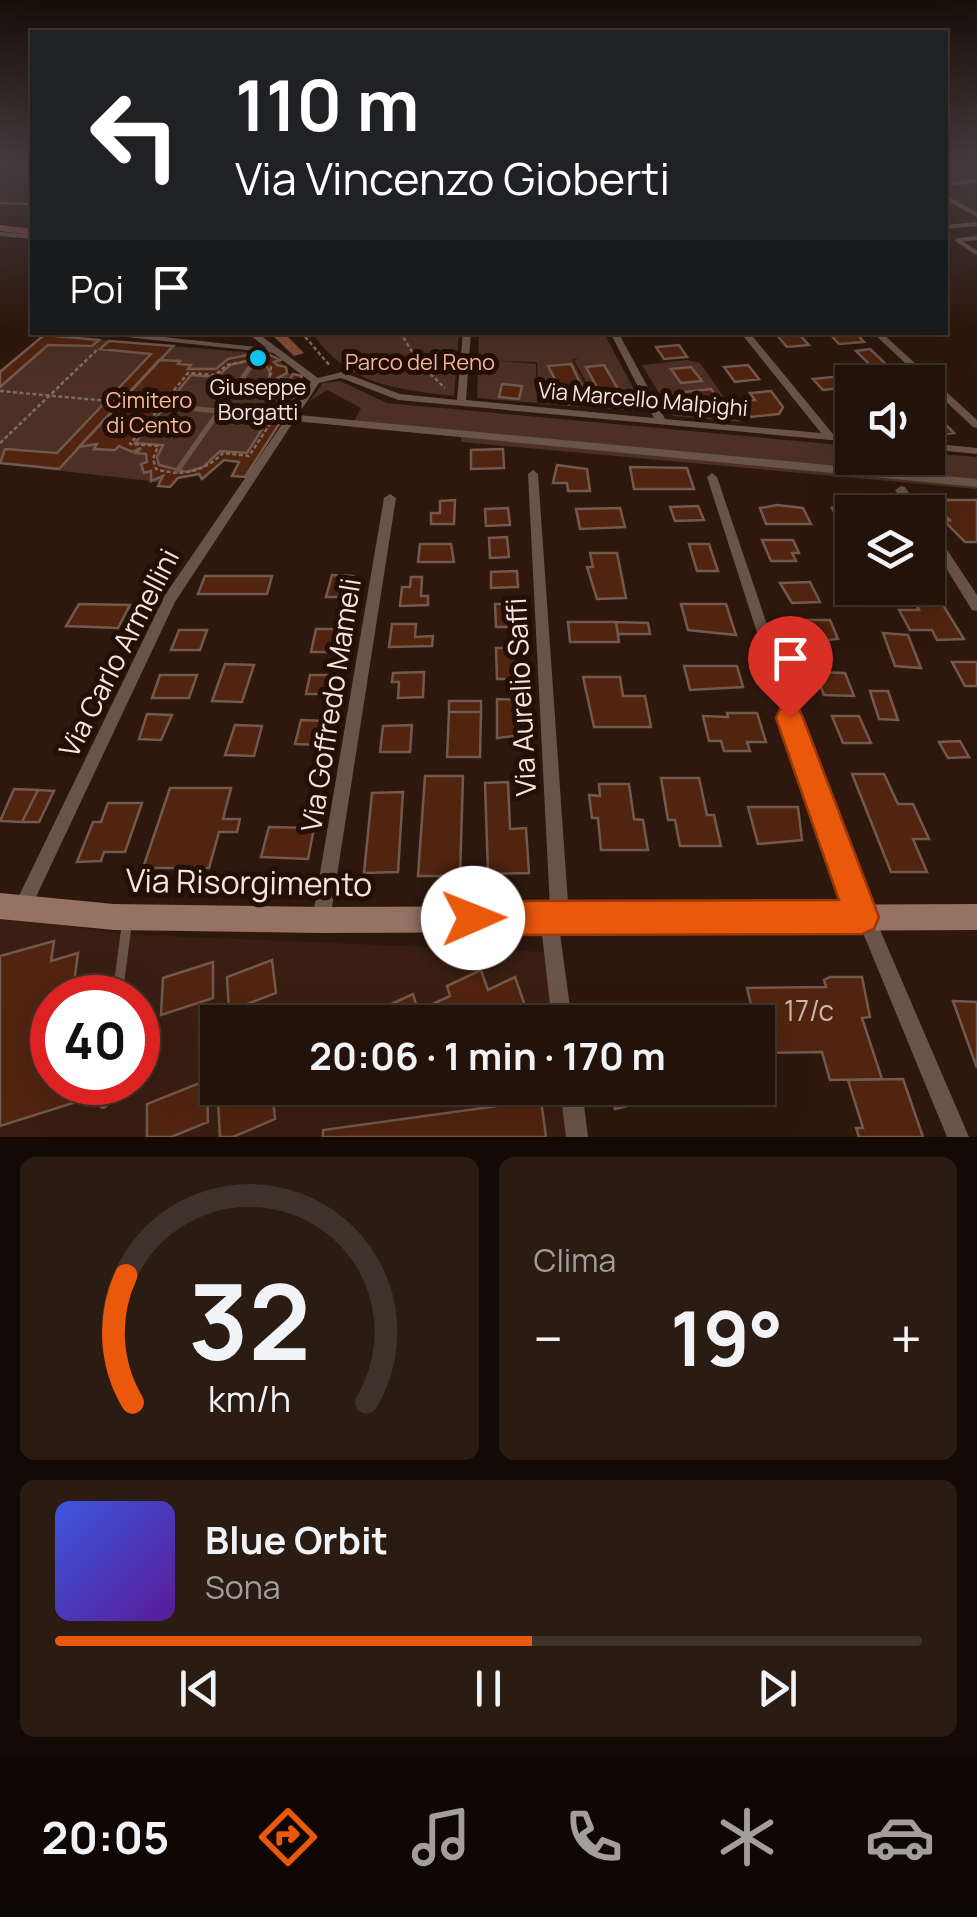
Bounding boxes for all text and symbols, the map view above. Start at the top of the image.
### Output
text: 110 m [235,56,419,152]
icon: left [70,70,200,200]
text: Via Vincenzo Gioberti [235,147,670,209]
icon: arrive [144,260,199,315]
text: Poi [70,262,124,314]
marker: Giuseppe Borgatti [247,347,269,369]
park label: Parco del Reno [345,347,495,377]
map controls [835,365,945,605]
button: sound [835,365,945,475]
place label: Giuseppe Borgatti [210,372,306,427]
street label: Via Marcello Malpighi [537,375,749,423]
park label: Cimitero di Cento [106,385,192,440]
button: layers [835,495,945,605]
street label: Via Carlo Armellini [49,542,187,763]
street label: Via Goffredo Mameli [291,575,369,834]
street label: Via Aurelio Saffi [496,597,544,797]
pin [748,616,833,719]
icon: arrive [763,631,818,686]
street label: Via Risorgimento [125,858,373,906]
position arrow [421,866,525,970]
speed limit sign: 40 [30,975,160,1105]
house number: 17/c [784,991,834,1029]
text: 20:06 · 1 min · 170 m [309,1029,666,1081]
text: Clima [534,1238,616,1282]
text: 32 [188,1249,310,1391]
text: 19° [670,1286,783,1389]
text: − [534,1300,563,1376]
text: + [890,1300,922,1376]
text: km/h [208,1374,291,1423]
text: Blue Orbit [205,1513,388,1565]
text: Sona [205,1565,280,1609]
icon: previous [172,1661,227,1716]
icon: pause [461,1661,516,1716]
icon: next [750,1661,805,1716]
icon: directions [253,1802,323,1872]
icon: music [406,1802,476,1872]
icon: phone [559,1802,629,1872]
icon: climate [712,1802,782,1872]
icon: car [865,1802,935,1872]
text: 20:05 [42,1806,169,1868]

